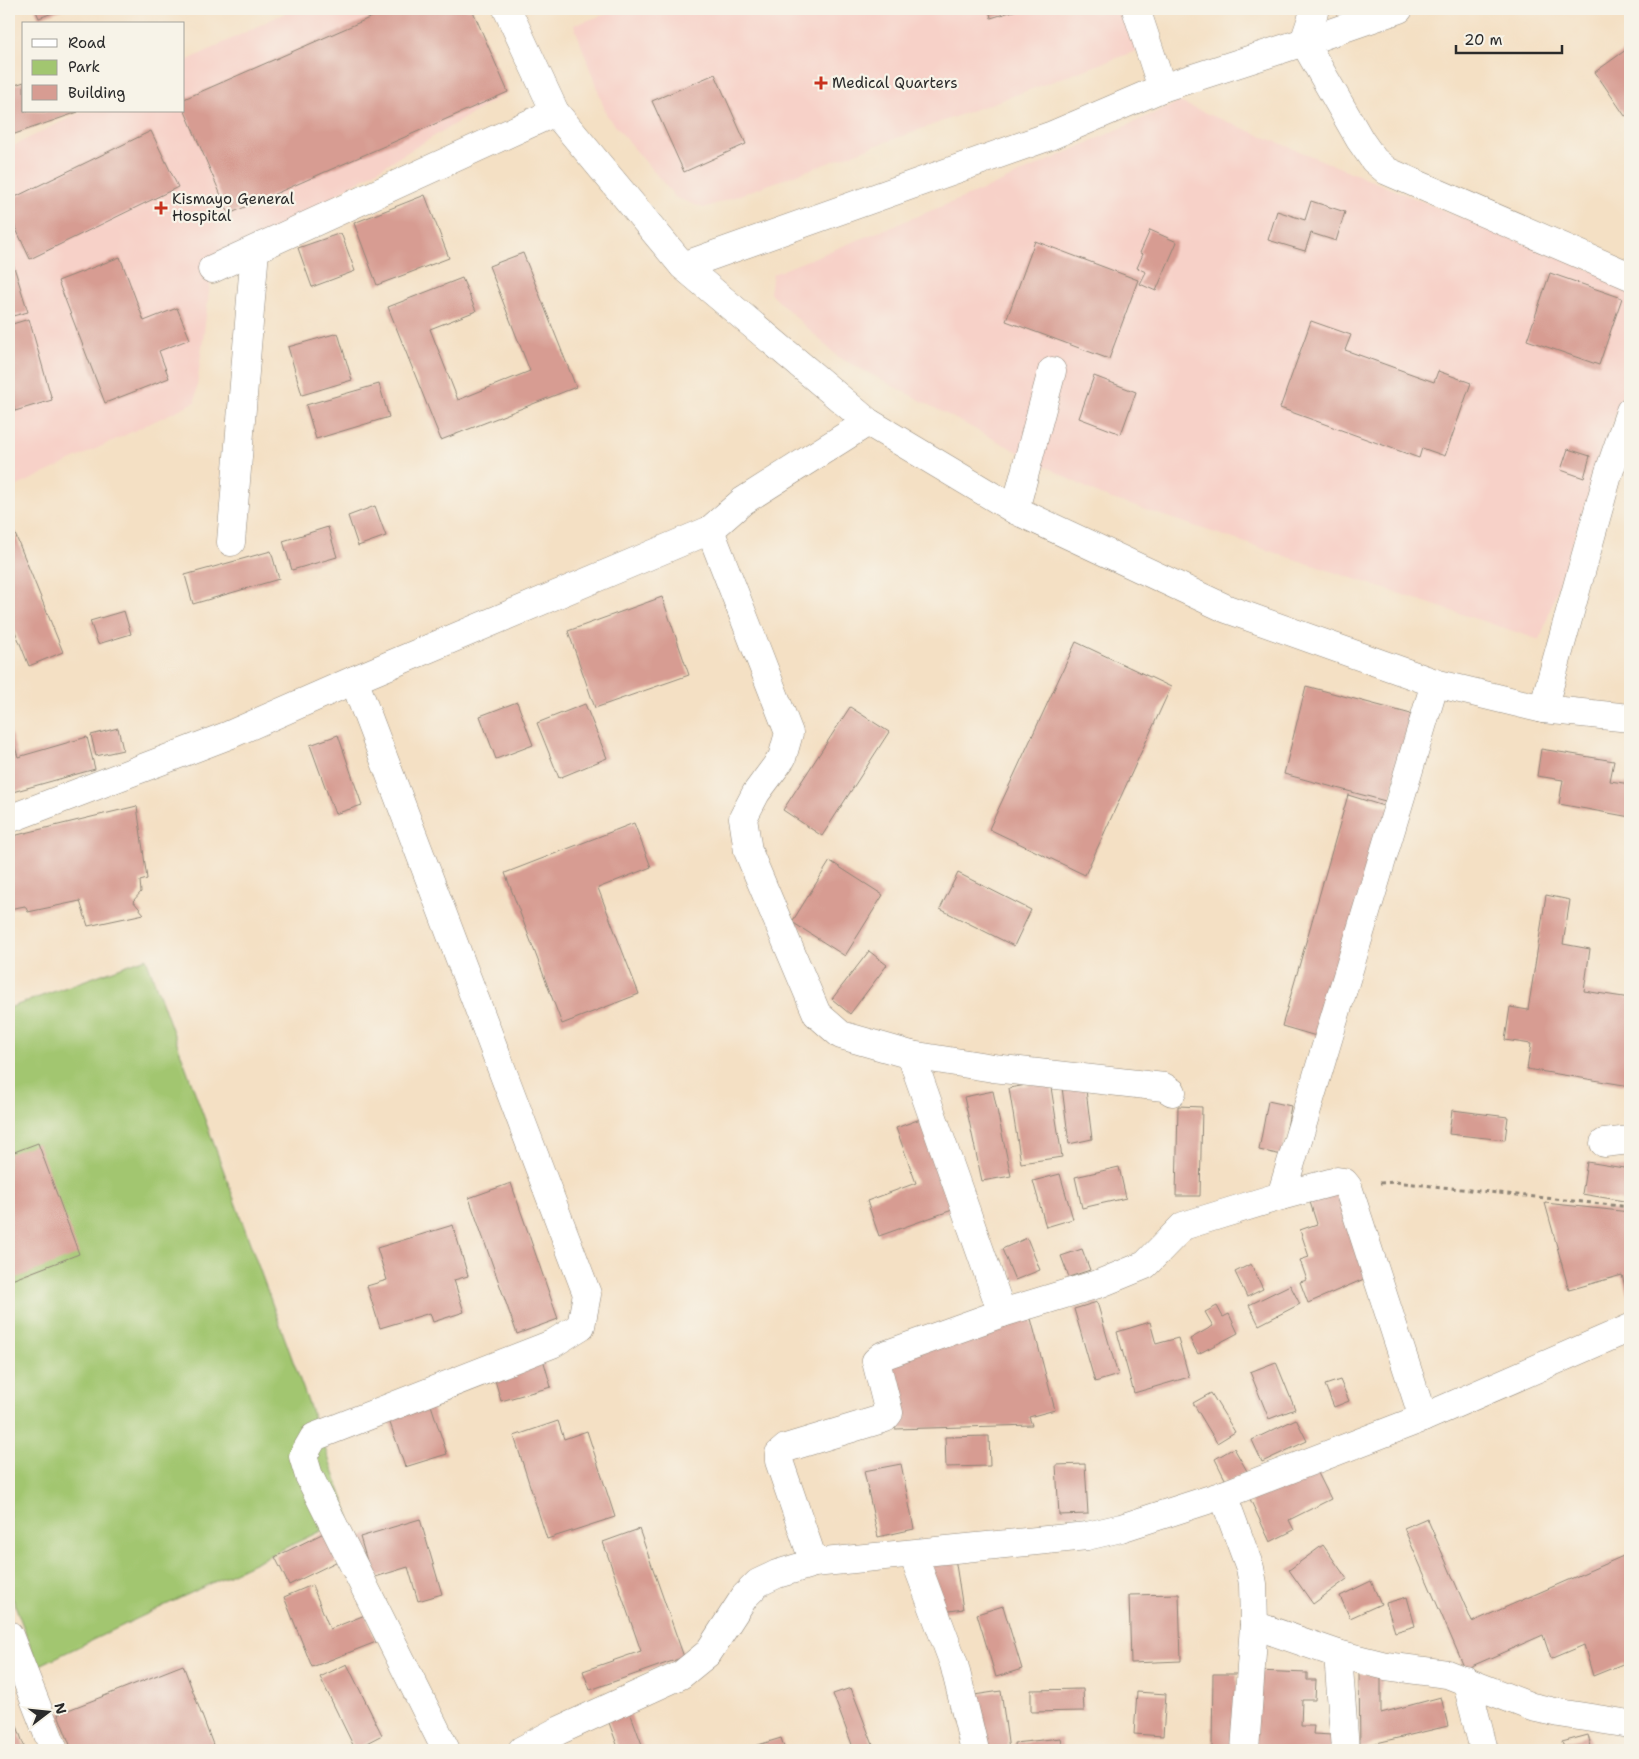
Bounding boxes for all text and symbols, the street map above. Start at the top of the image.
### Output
legend [22,22,185,112]
scale bar [1456,22,1563,54]
text: 20 m [1464,30,1503,50]
text: Road [68,33,106,53]
text: Park [68,57,100,77]
place label: Medical Quarters [832,73,958,93]
marker: Medical Quarters [814,76,828,90]
text: Building [68,83,125,103]
place label: Kismayo General Hospital [172,189,295,226]
marker: Kismayo General Hospital [154,201,168,215]
north arrow [22,1686,72,1736]
text: N [50,1701,71,1716]

